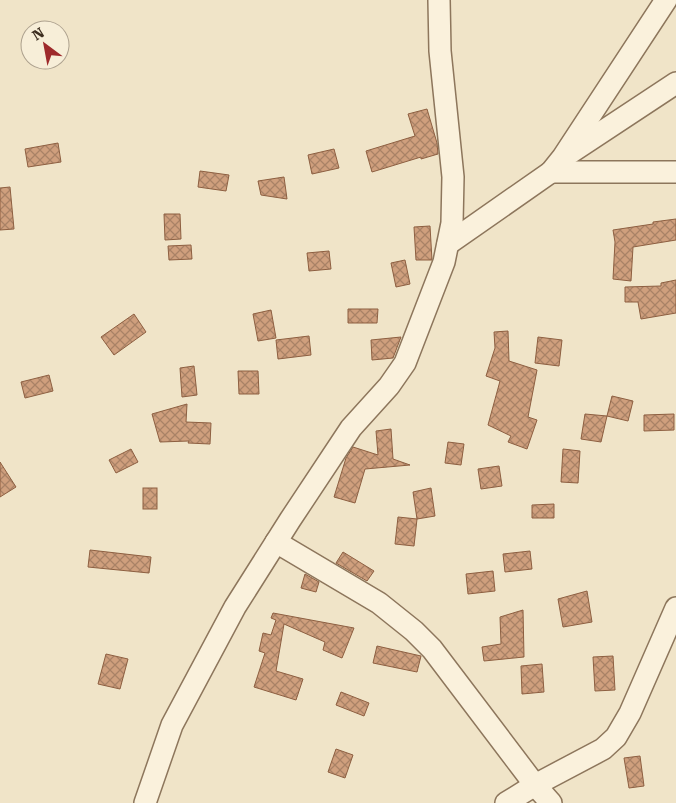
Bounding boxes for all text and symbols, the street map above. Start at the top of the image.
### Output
north arrow [20,20,70,70]
text: N [29,24,47,44]

